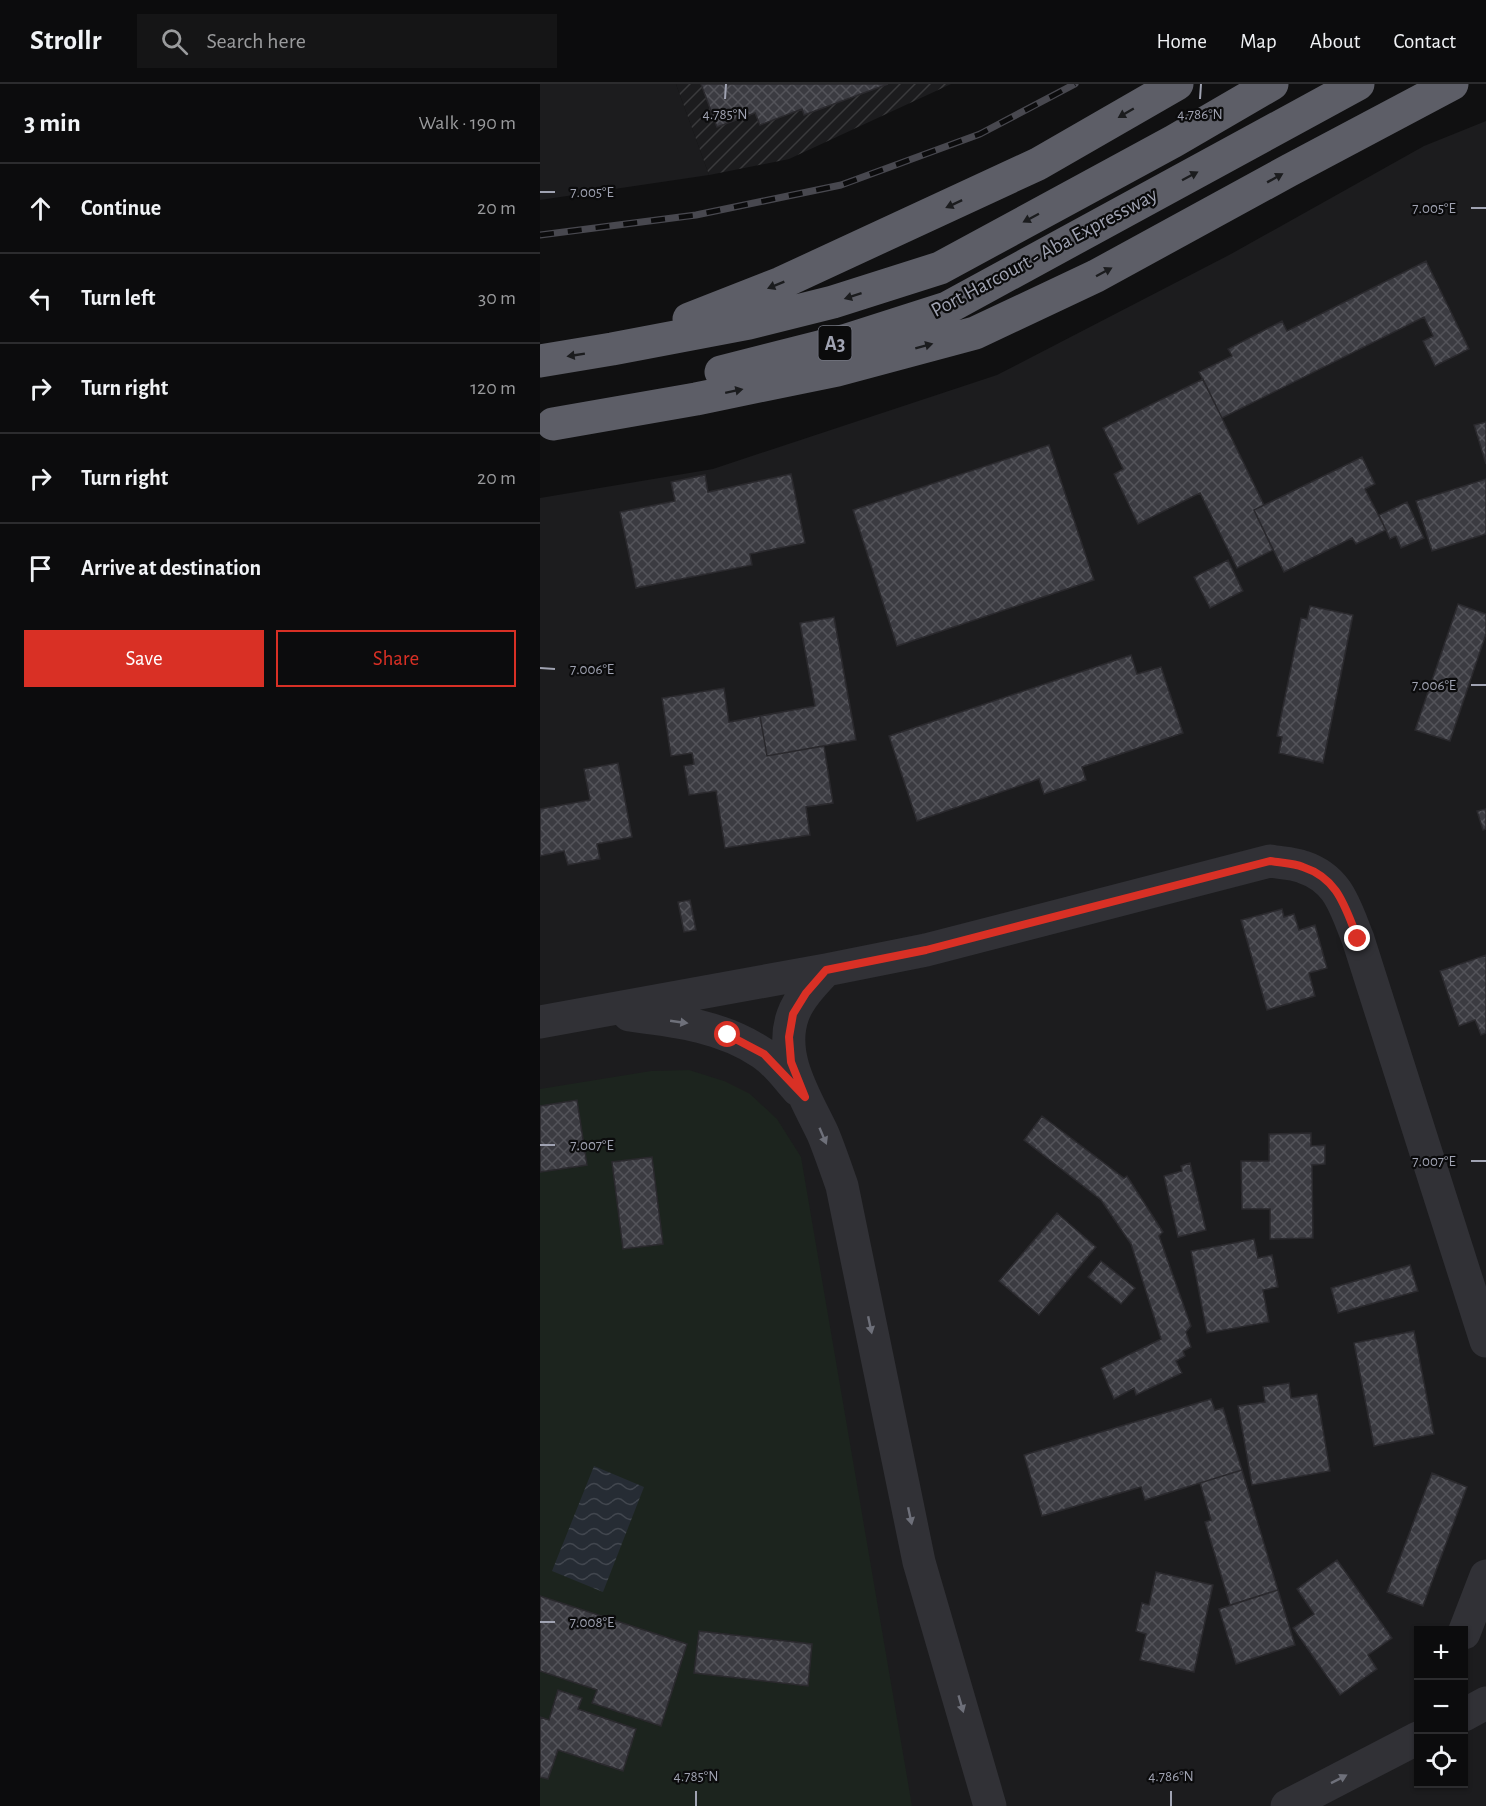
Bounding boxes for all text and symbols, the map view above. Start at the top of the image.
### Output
search box [137,14,557,68]
icon: search [158,25,191,58]
text: Strollr [30,27,101,55]
text: Search here [206,30,306,52]
text: Home [1156,31,1207,52]
text: Map [1240,31,1277,52]
text: About [1310,31,1360,52]
text: Contact [1393,31,1456,52]
text: 4.785°N [703,107,747,122]
text: 4.786°N [1177,107,1223,122]
one-way arrow [1118,108,1134,119]
text: 3 min [24,110,81,136]
text: Walk · 190 m [419,113,516,133]
one-way arrow [1182,171,1199,181]
one-way arrow [1267,173,1284,183]
street label: Port Harcourt - Aba Expressway [928,184,1161,321]
text: 7.005°E [570,185,614,200]
icon: ahead [24,192,57,225]
text: Continue [81,197,161,219]
text: 20 m [477,198,516,218]
one-way arrow [945,200,962,209]
text: 7.005°E [1412,201,1456,216]
one-way arrow [1023,213,1040,223]
one-way arrow [1095,267,1112,277]
one-way arrow [767,281,785,290]
icon: left [24,282,57,315]
text: Turn left [81,287,155,309]
text: 30 m [478,288,516,308]
one-way arrow [844,291,862,301]
road number: A3 [818,326,852,360]
one-way arrow [915,341,933,351]
one-way arrow [566,350,585,359]
icon: right [24,372,57,405]
text: Turn right [81,377,168,399]
text: 120 m [470,378,516,398]
one-way arrow [725,386,744,395]
icon: right [24,462,57,495]
text: Turn right [81,467,168,489]
text: 20 m [477,468,516,488]
icon: arrive [24,552,57,585]
text: Arrive at destination [81,557,261,579]
button: Save [24,630,264,687]
button: Share [276,630,516,687]
text: 7.006°E [570,662,614,677]
text: 7.006°E [1412,678,1456,693]
route end [1344,925,1370,951]
one-way arrow [670,1017,689,1026]
route start [714,1021,740,1047]
one-way arrow [819,1127,828,1145]
text: 7.007°E [570,1138,614,1153]
text: 7.007°E [1412,1154,1456,1169]
one-way arrow [866,1315,875,1334]
one-way arrow [906,1506,915,1525]
text: 7.008°E [570,1615,614,1630]
map controls [1414,1626,1468,1788]
button: + [1414,1626,1468,1680]
button: − [1414,1680,1468,1734]
one-way arrow [956,1695,966,1713]
button: locate [1414,1734,1468,1788]
text: 4.785°N [674,1769,718,1784]
text: 4.786°N [1148,1769,1194,1784]
one-way arrow [1330,1774,1347,1784]

